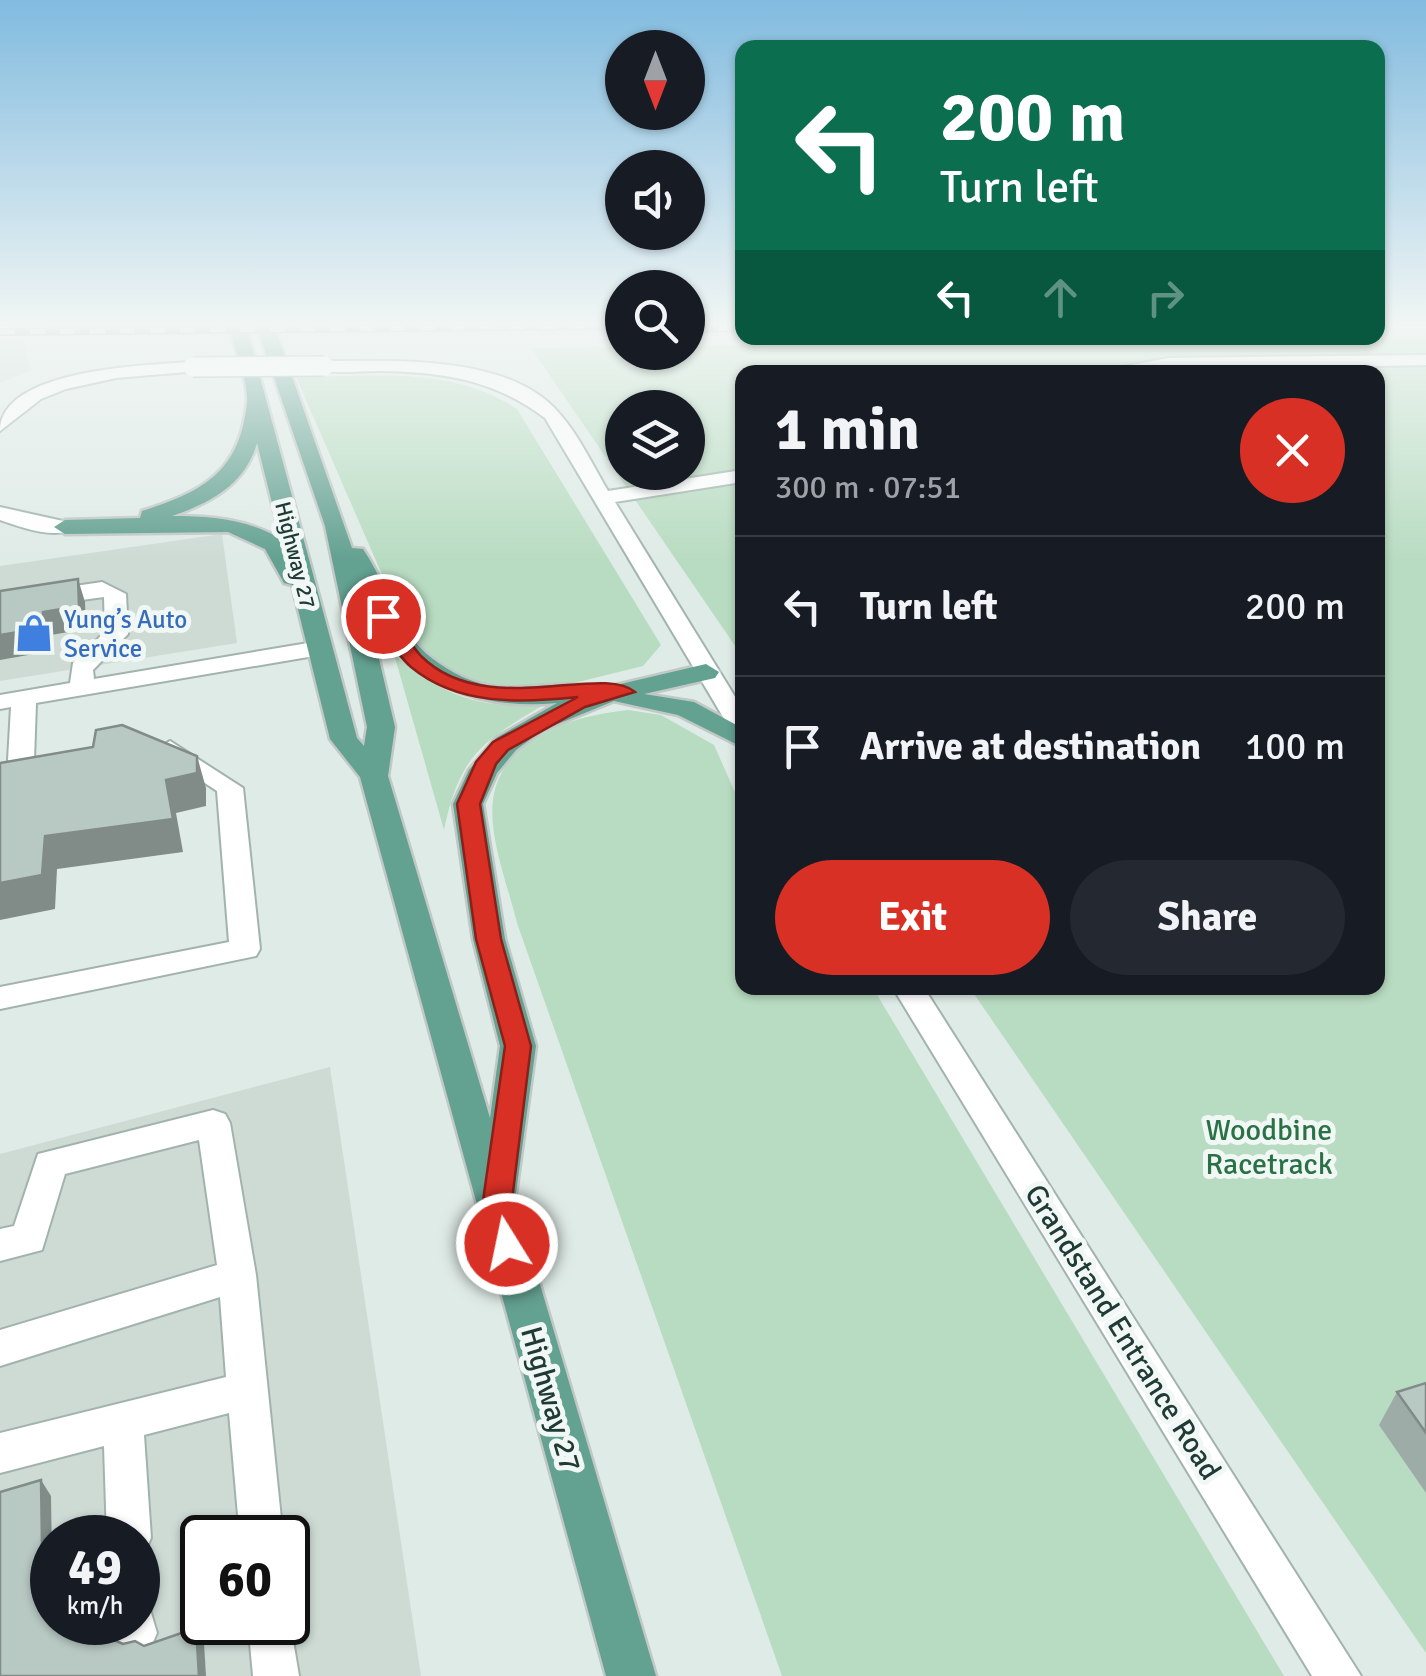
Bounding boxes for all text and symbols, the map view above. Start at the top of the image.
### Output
north arrow [605,30,705,130]
map controls [605,30,705,490]
text: 200 m [940,74,1125,160]
icon: left [775,80,905,210]
button: sound [605,150,705,250]
text: Turn left [940,160,1099,215]
button: search [605,270,705,370]
icon: left [928,270,983,325]
icon: ahead [1033,270,1088,325]
icon: right [1138,270,1193,325]
button: layers [605,390,705,490]
text: 1 min [775,393,920,467]
button: close [1240,398,1345,503]
text: 300 m · 07:51 [775,468,961,507]
street label: Highway 27 [269,499,322,612]
pin [341,574,426,659]
icon: left [775,579,830,634]
text: Turn left [860,583,998,630]
text: 200 m [1245,583,1345,630]
icon: arrive [356,589,411,644]
place label: Yung’s Auto Service [64,604,187,664]
shop icon: Yung’s Auto Service [13,612,55,654]
icon: arrive [775,719,830,774]
text: Arrive at destination [860,723,1201,770]
text: 100 m [1245,723,1345,770]
button: Exit [775,860,1050,975]
button: Share [1070,860,1345,975]
park label: Woodbine Racetrack [1205,1112,1333,1183]
street label: Grandstand Entrance Road [1016,1178,1229,1487]
position arrow [455,1192,559,1296]
street label: Highway 27 [512,1322,589,1476]
speed limit sign: 60 [180,1515,310,1645]
text: 49 [68,1537,122,1599]
text: km/h [67,1590,123,1621]

